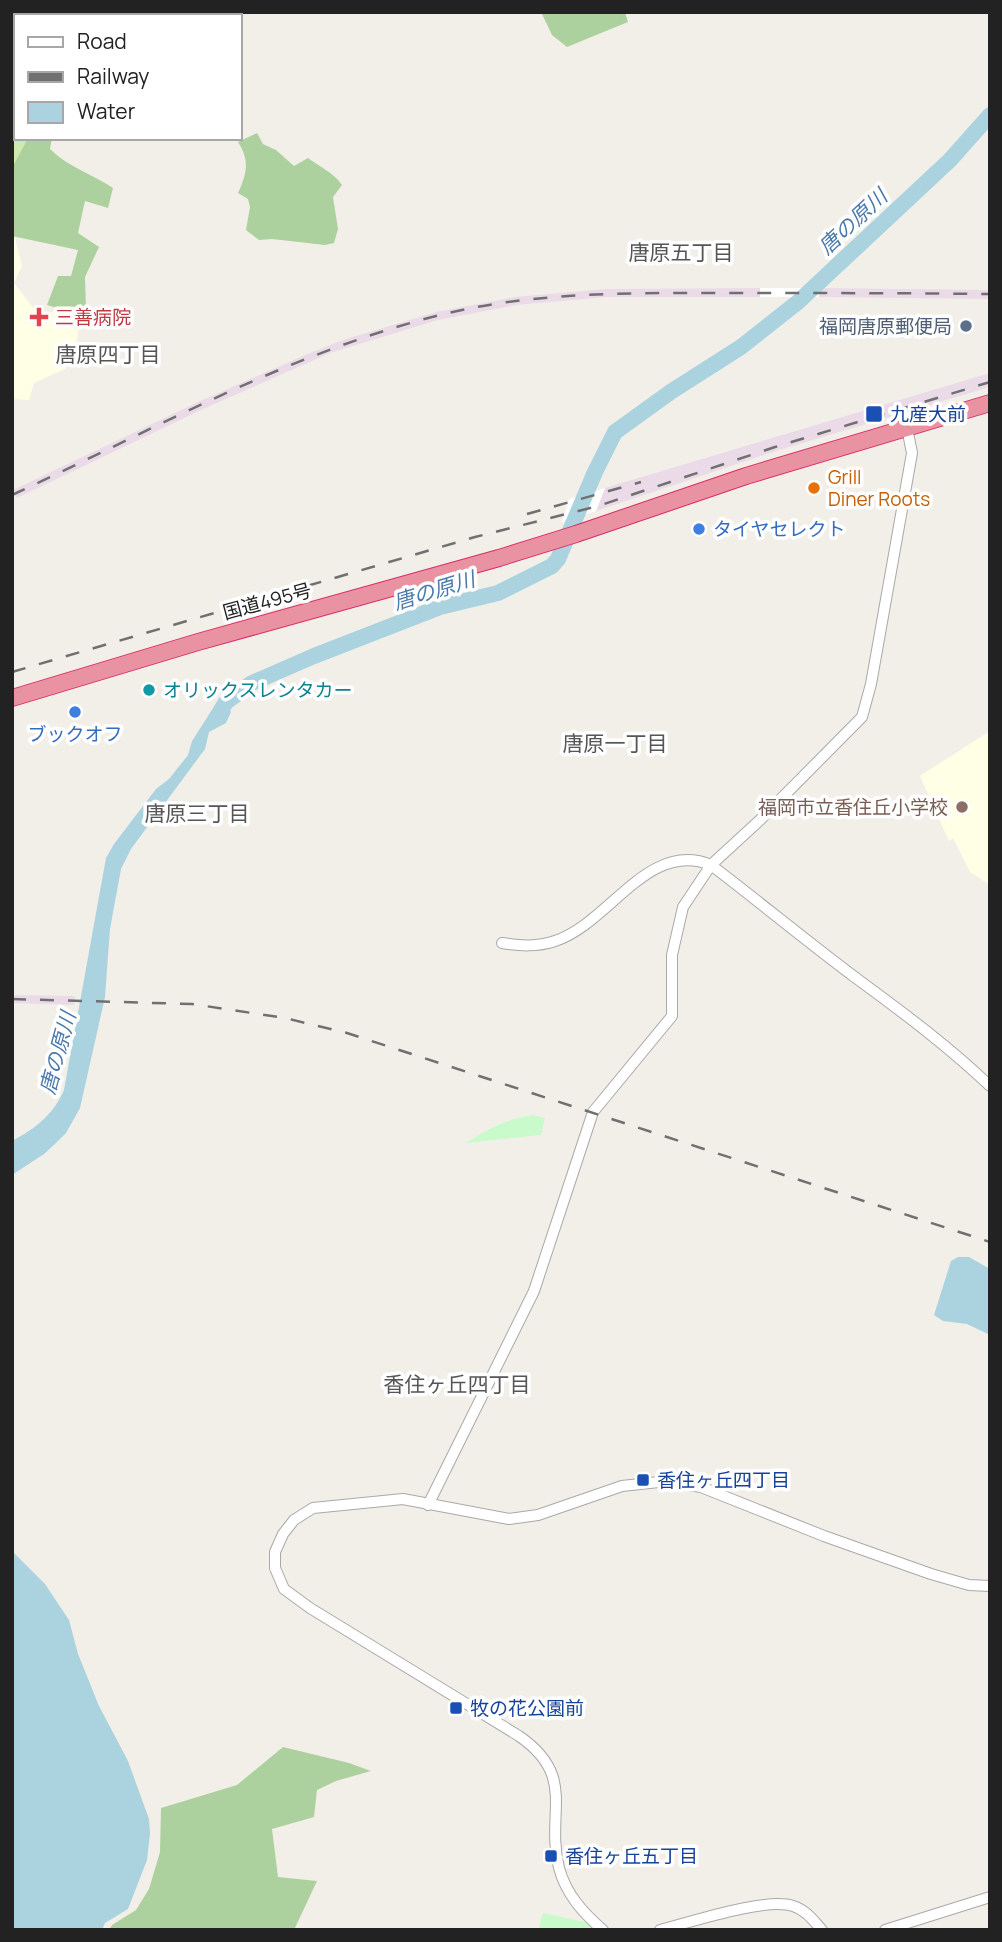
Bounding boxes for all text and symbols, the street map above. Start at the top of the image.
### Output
legend [14,14,242,140]
text: Road [77,27,127,55]
text: Railway [77,62,149,90]
text: Water [77,97,136,125]
water label: 唐の原川 [812,181,894,260]
district label: 唐原五丁目 [629,238,734,266]
place label: 三善病院 [55,304,131,330]
marker: 三善病院 [29,307,49,327]
place label: 福岡唐原郵便局 [819,313,952,339]
marker: 福岡唐原郵便局 [958,318,974,334]
district label: 唐原四丁目 [56,340,161,368]
place label: 九産大前 [890,401,966,427]
marker: 九産大前 [864,404,884,424]
place label: Grill Diner Roots [828,464,930,512]
marker: Grill Diner Roots [806,480,822,496]
place label: タイヤセレクト [713,516,845,542]
marker: タイヤセレクト [691,521,707,537]
water label: 唐の原川 [389,564,480,616]
street label: 国道495号 [220,577,314,625]
place label: オリックスレンタカー [163,677,352,703]
marker: オリックスレンタカー [141,682,157,698]
marker: ブックオフ [67,704,83,720]
place label: ブックオフ [27,721,123,747]
district label: 唐原一丁目 [563,729,668,757]
place label: 福岡市立香住丘小学校 [758,794,948,820]
district label: 唐原三丁目 [145,799,250,827]
marker: 福岡市立香住丘小学校 [954,799,970,815]
water label: 唐の原川 [33,1007,82,1097]
district label: 香住ヶ丘四丁目 [384,1370,531,1398]
place label: 香住ヶ丘四丁目 [657,1467,790,1493]
marker: 香住ヶ丘四丁目 [635,1472,651,1488]
place label: 牧の花公園前 [470,1695,584,1721]
marker: 牧の花公園前 [448,1700,464,1716]
place label: 香住ヶ丘五丁目 [565,1843,698,1869]
marker: 香住ヶ丘五丁目 [543,1848,559,1864]

